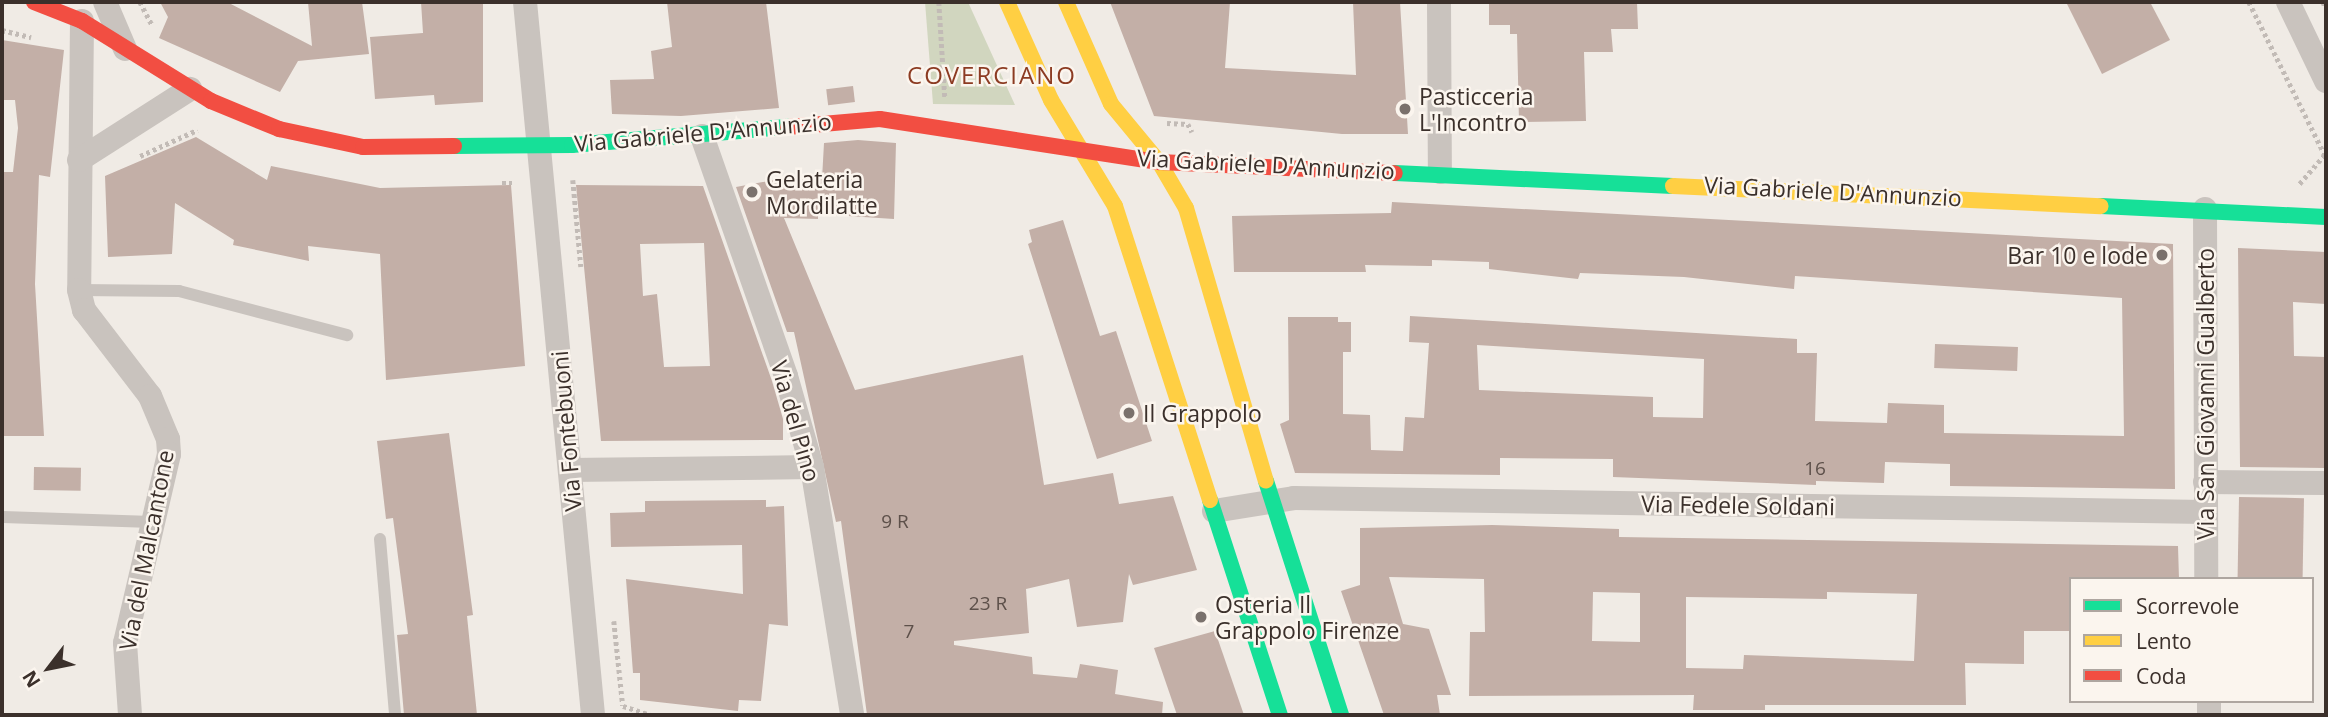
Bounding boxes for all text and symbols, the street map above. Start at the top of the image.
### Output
district label: COVERCIANO [908,61,1076,89]
place label: Pasticceria L'Incontro [1419,82,1534,136]
marker: Pasticceria L'Incontro [1397,101,1413,117]
street label: Via Gabriele D'Annunzio [573,107,833,157]
street label: Via Gabriele D'Annunzio [1137,143,1395,185]
place label: Gelateria Mordilatte [766,165,878,219]
street label: Via Gabriele D'Annunzio [1704,170,1962,212]
marker: Gelateria Mordilatte [744,184,760,200]
place label: Bar 10 e lode [2007,241,2148,269]
marker: Bar 10 e lode [2154,247,2170,263]
street label: Via San Giovanni Gualberto [2191,248,2219,540]
street label: Via Fontebuoni [545,350,587,512]
street label: Via del Pino [766,357,826,485]
place label: Il Grappolo [1143,399,1262,427]
marker: Il Grappolo [1121,405,1137,421]
street label: Via del Malcantone [113,448,179,652]
house number: 16 [1804,458,1826,480]
street label: Via Fedele Soldani [1641,490,1835,520]
house number: 9 R [881,511,909,533]
legend [2069,577,2314,703]
place label: Osteria Il Grappolo Firenze [1215,590,1399,644]
text: Scorrevole [2136,592,2239,620]
house number: 23 R [969,593,1007,615]
marker: Osteria Il Grappolo Firenze [1193,609,1209,625]
house number: 7 [904,621,914,643]
text: Lento [2136,627,2192,655]
north arrow [14,633,84,703]
text: Coda [2136,662,2186,690]
text: N [16,666,46,693]

